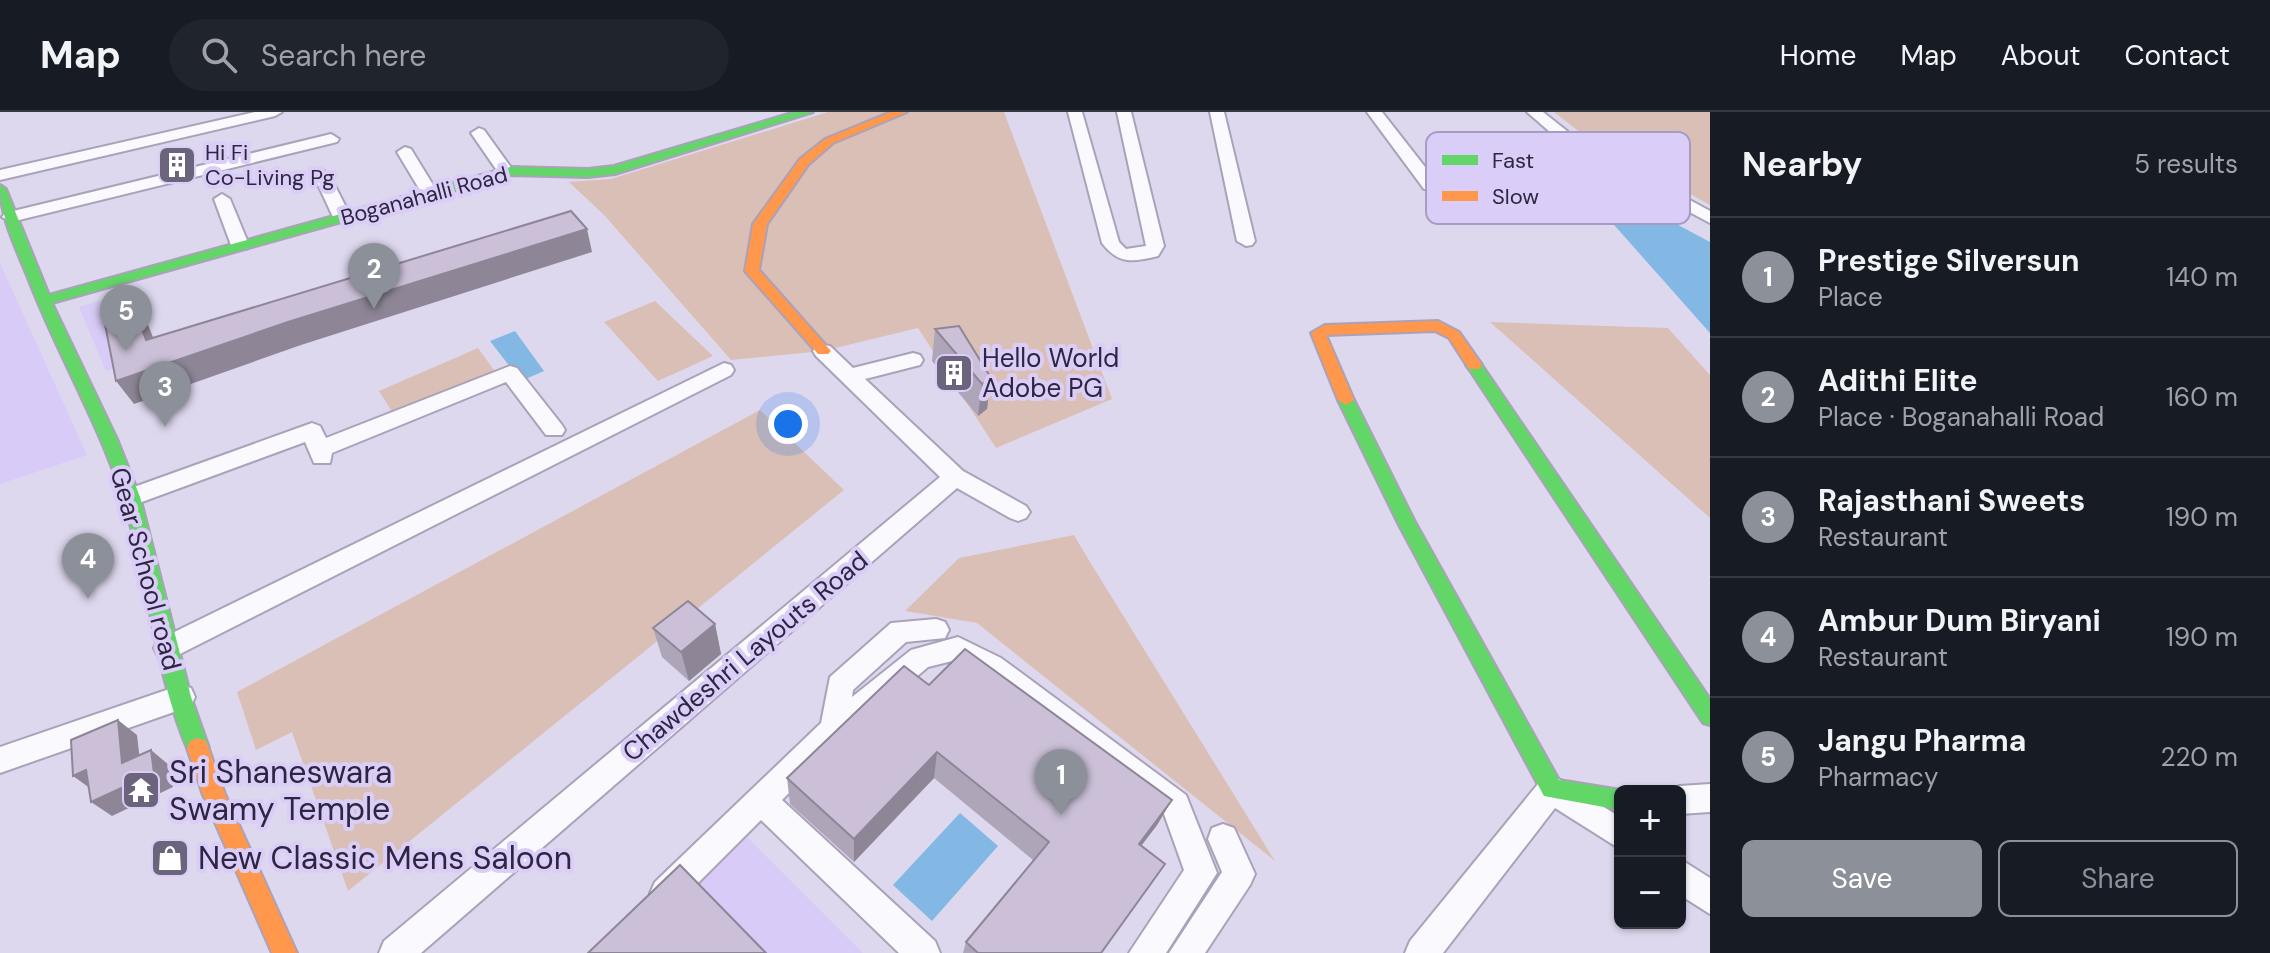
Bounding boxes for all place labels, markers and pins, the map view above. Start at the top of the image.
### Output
place label: Hi Fi Co-Living Pg [205,138,334,192]
building icon: Hi Fi Co-Living Pg [156,144,198,186]
pin: 2 [348,243,400,309]
pin: 5 [100,285,152,351]
place label: Hello World Adobe PG [982,341,1119,405]
building icon: Hello World Adobe PG [933,352,975,394]
pin: 3 [139,361,191,427]
pin: 4 [62,533,114,599]
pin: 1 [1035,749,1087,815]
place label: Sri Shaneswara Swamy Temple [169,751,392,830]
temple icon: Sri Shaneswara Swamy Temple [120,769,162,811]
shop icon: New Classic Mens Saloon [149,837,191,879]
place label: New Classic Mens Saloon [198,837,572,879]

